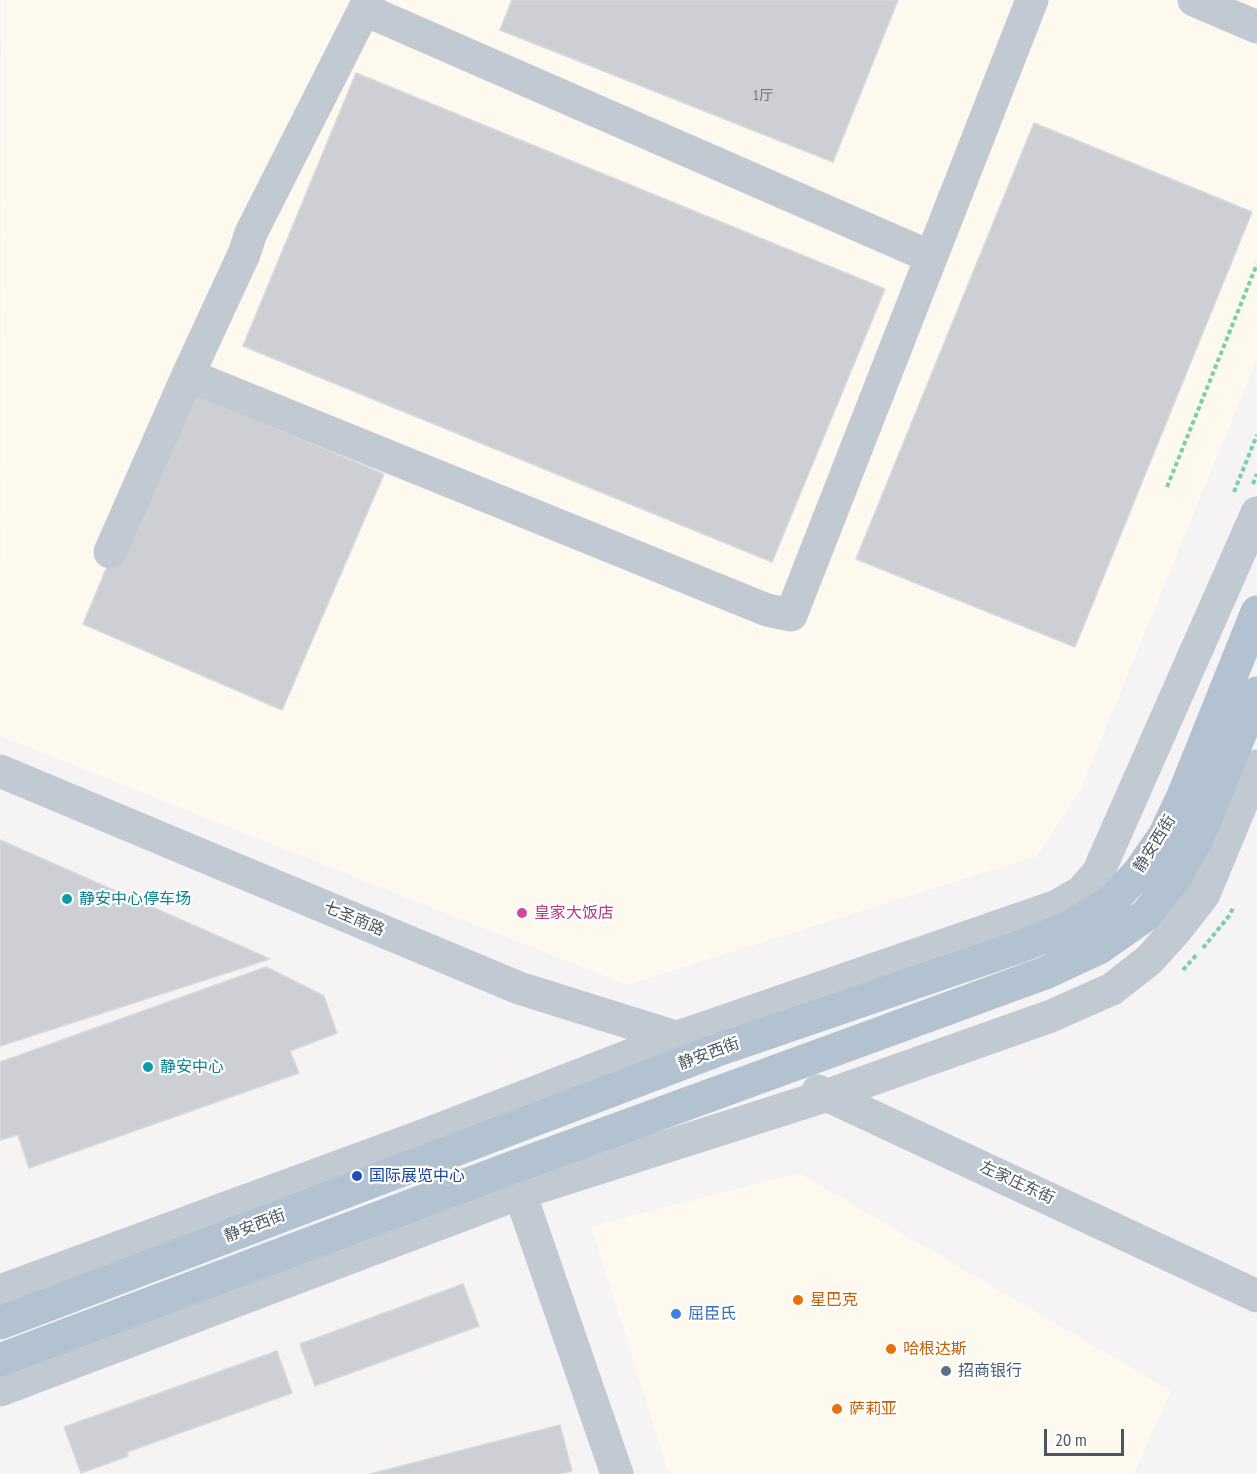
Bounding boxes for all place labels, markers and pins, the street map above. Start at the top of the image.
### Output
place label: 静安中心停车场 [79,889,191,909]
marker: 静安中心停车场 [60,892,74,906]
place label: 皇家大饭店 [534,903,614,923]
marker: 皇家大饭店 [515,906,529,920]
place label: 静安中心 [160,1057,224,1077]
marker: 静安中心 [141,1060,155,1074]
place label: 国际展览中心 [369,1166,465,1186]
marker: 国际展览中心 [350,1169,364,1183]
place label: 星巴克 [810,1290,858,1310]
marker: 星巴克 [791,1293,805,1307]
place label: 屈臣氏 [688,1304,736,1324]
marker: 屈臣氏 [669,1307,683,1321]
place label: 哈根达斯 [903,1339,967,1359]
marker: 哈根达斯 [884,1342,898,1356]
place label: 招商银行 [958,1361,1022,1381]
marker: 招商银行 [939,1364,953,1378]
place label: 萨莉亚 [849,1399,897,1419]
marker: 萨莉亚 [830,1402,844,1416]

